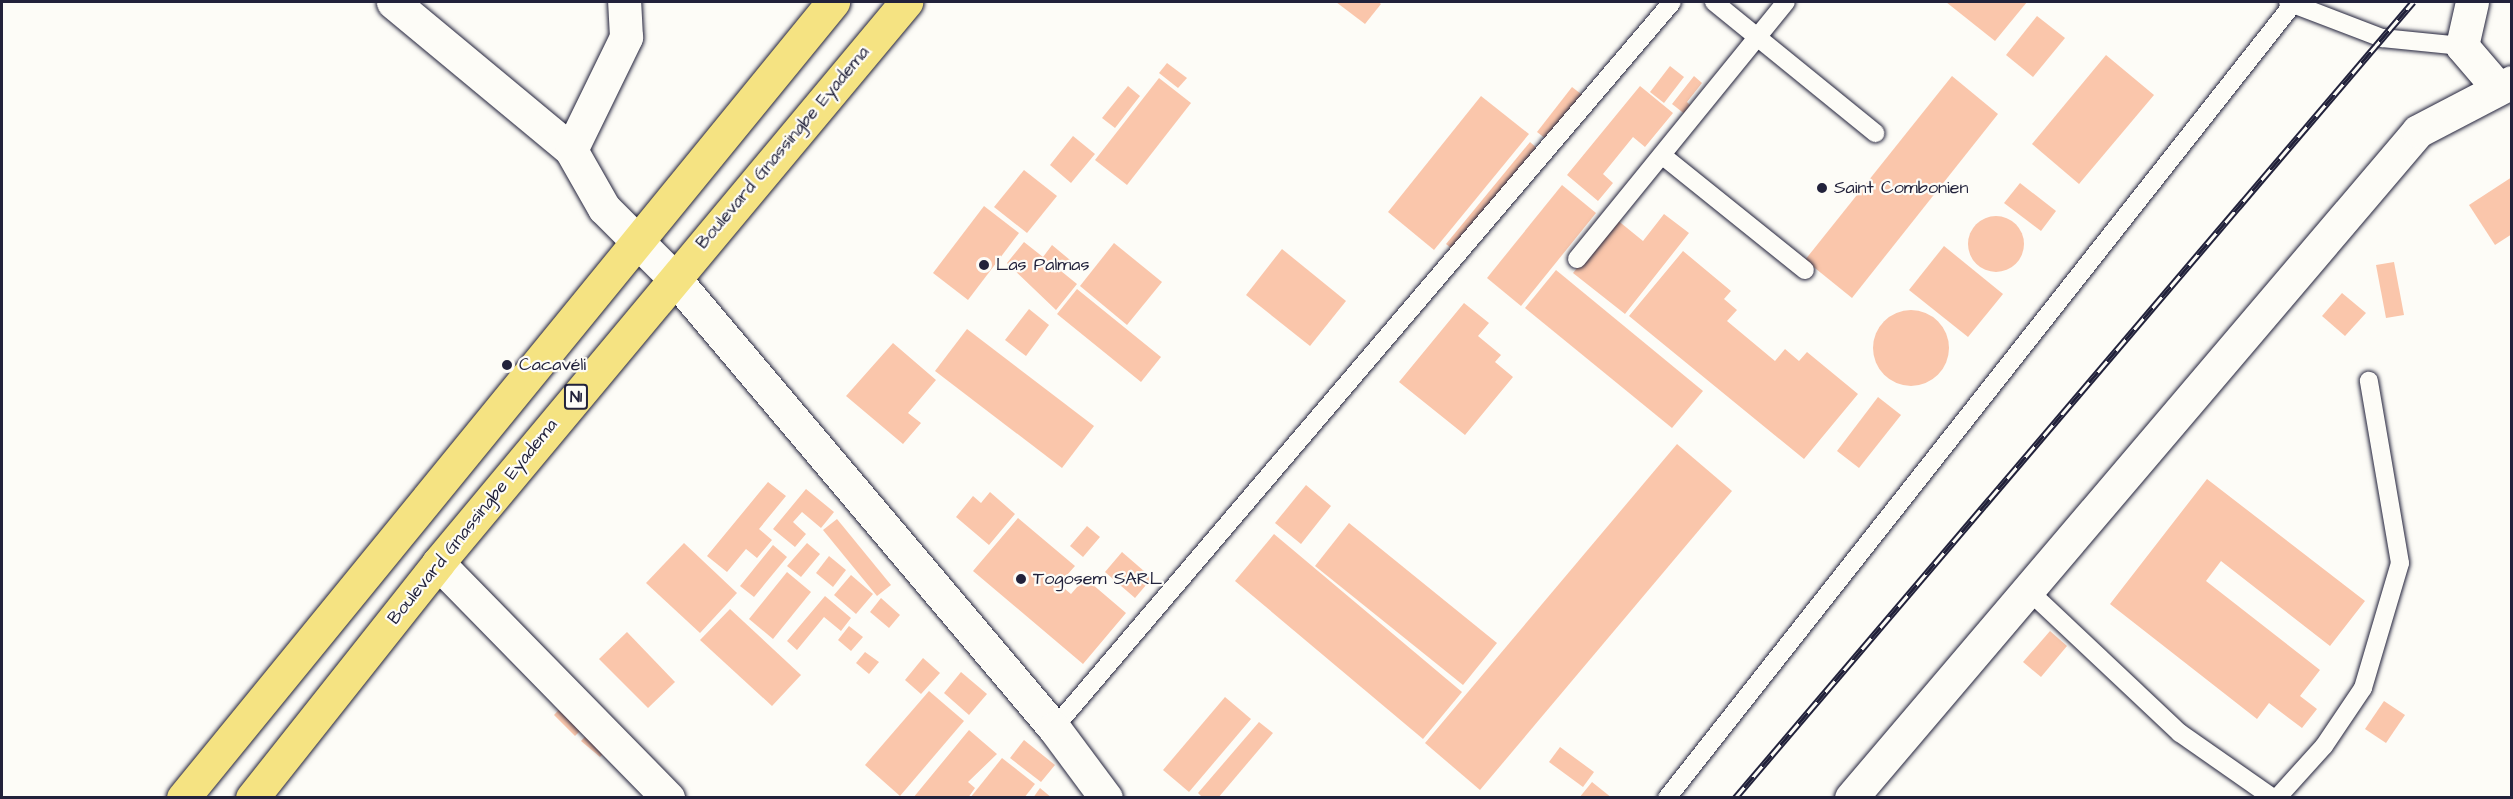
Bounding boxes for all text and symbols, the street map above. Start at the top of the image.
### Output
street label: Boulevard Gnassingbe Eyadema [692,42,874,254]
place label: Saint Combonien [1834,177,1969,199]
marker: Saint Combonien [1815,181,1829,195]
place label: Las Palmas [996,254,1090,276]
marker: Las Palmas [977,258,991,272]
place label: Cacavéli [519,354,586,376]
marker: Cacavéli [500,358,514,372]
road number: N1 [562,384,590,410]
street label: Boulevard Gnassingbe Eyadema [383,415,563,629]
place label: Togosem SARL [1033,568,1162,590]
marker: Togosem SARL [1014,572,1028,586]

